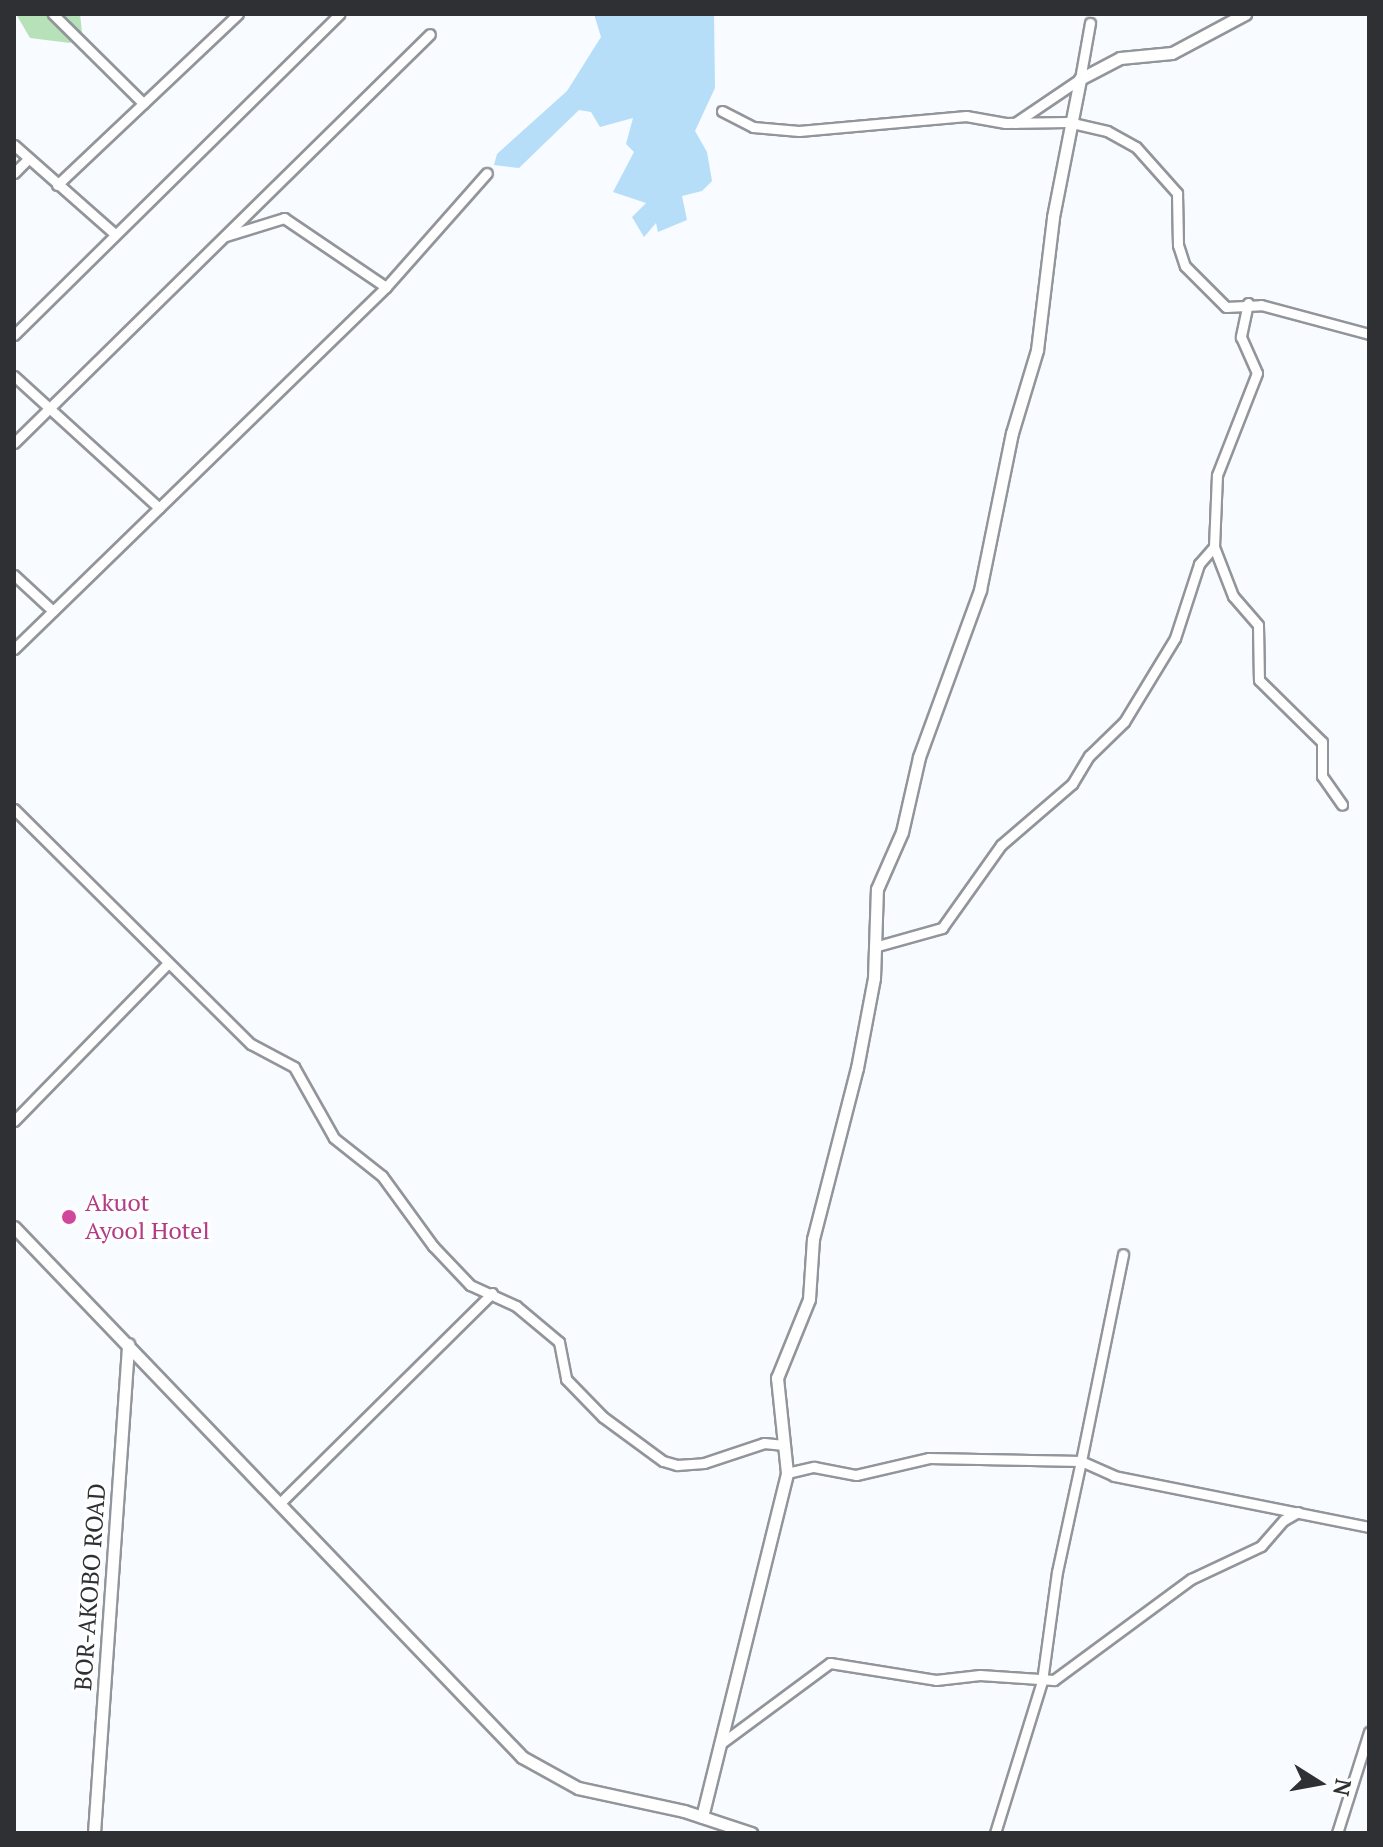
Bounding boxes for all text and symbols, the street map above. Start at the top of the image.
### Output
place label: Akuot Ayool Hotel [85,1189,210,1245]
marker: Akuot Ayool Hotel [60,1208,78,1226]
street label: BOR-AKOBO ROAD [68,1482,112,1692]
north arrow [1279,1743,1359,1823]
text: N [1327,1777,1359,1799]

